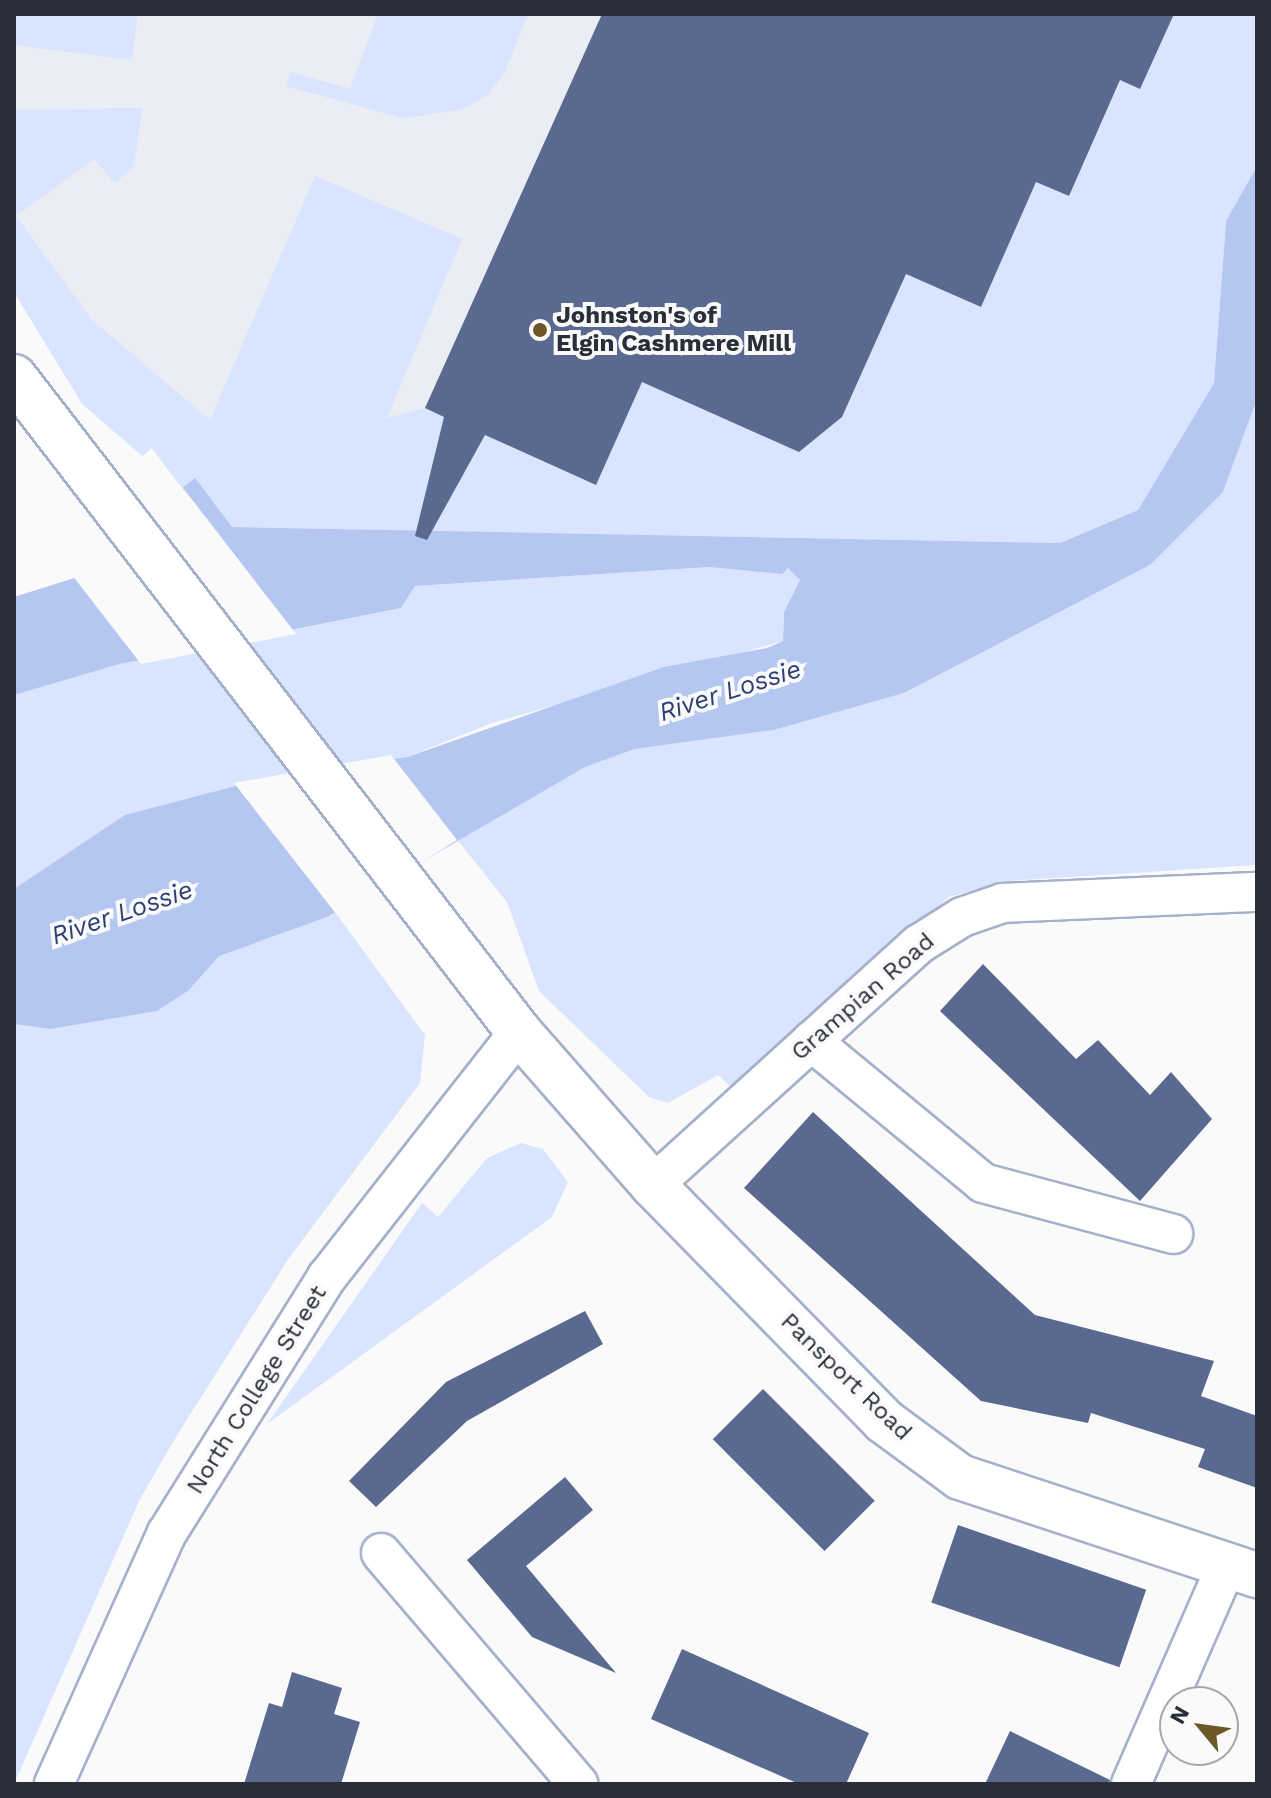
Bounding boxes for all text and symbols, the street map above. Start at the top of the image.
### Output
place label: Johnston's of Elgin Cashmere Mill [556,302,791,358]
marker: Johnston's of Elgin Cashmere Mill [531,321,549,339]
water label: River Lossie [655,653,805,729]
water label: River Lossie [47,874,197,952]
street label: Grampian Road [786,927,940,1067]
street label: North College Street [181,1280,333,1500]
street label: Pansport Road [774,1307,918,1447]
north arrow [1159,1686,1239,1766]
text: N [1164,1702,1194,1728]

